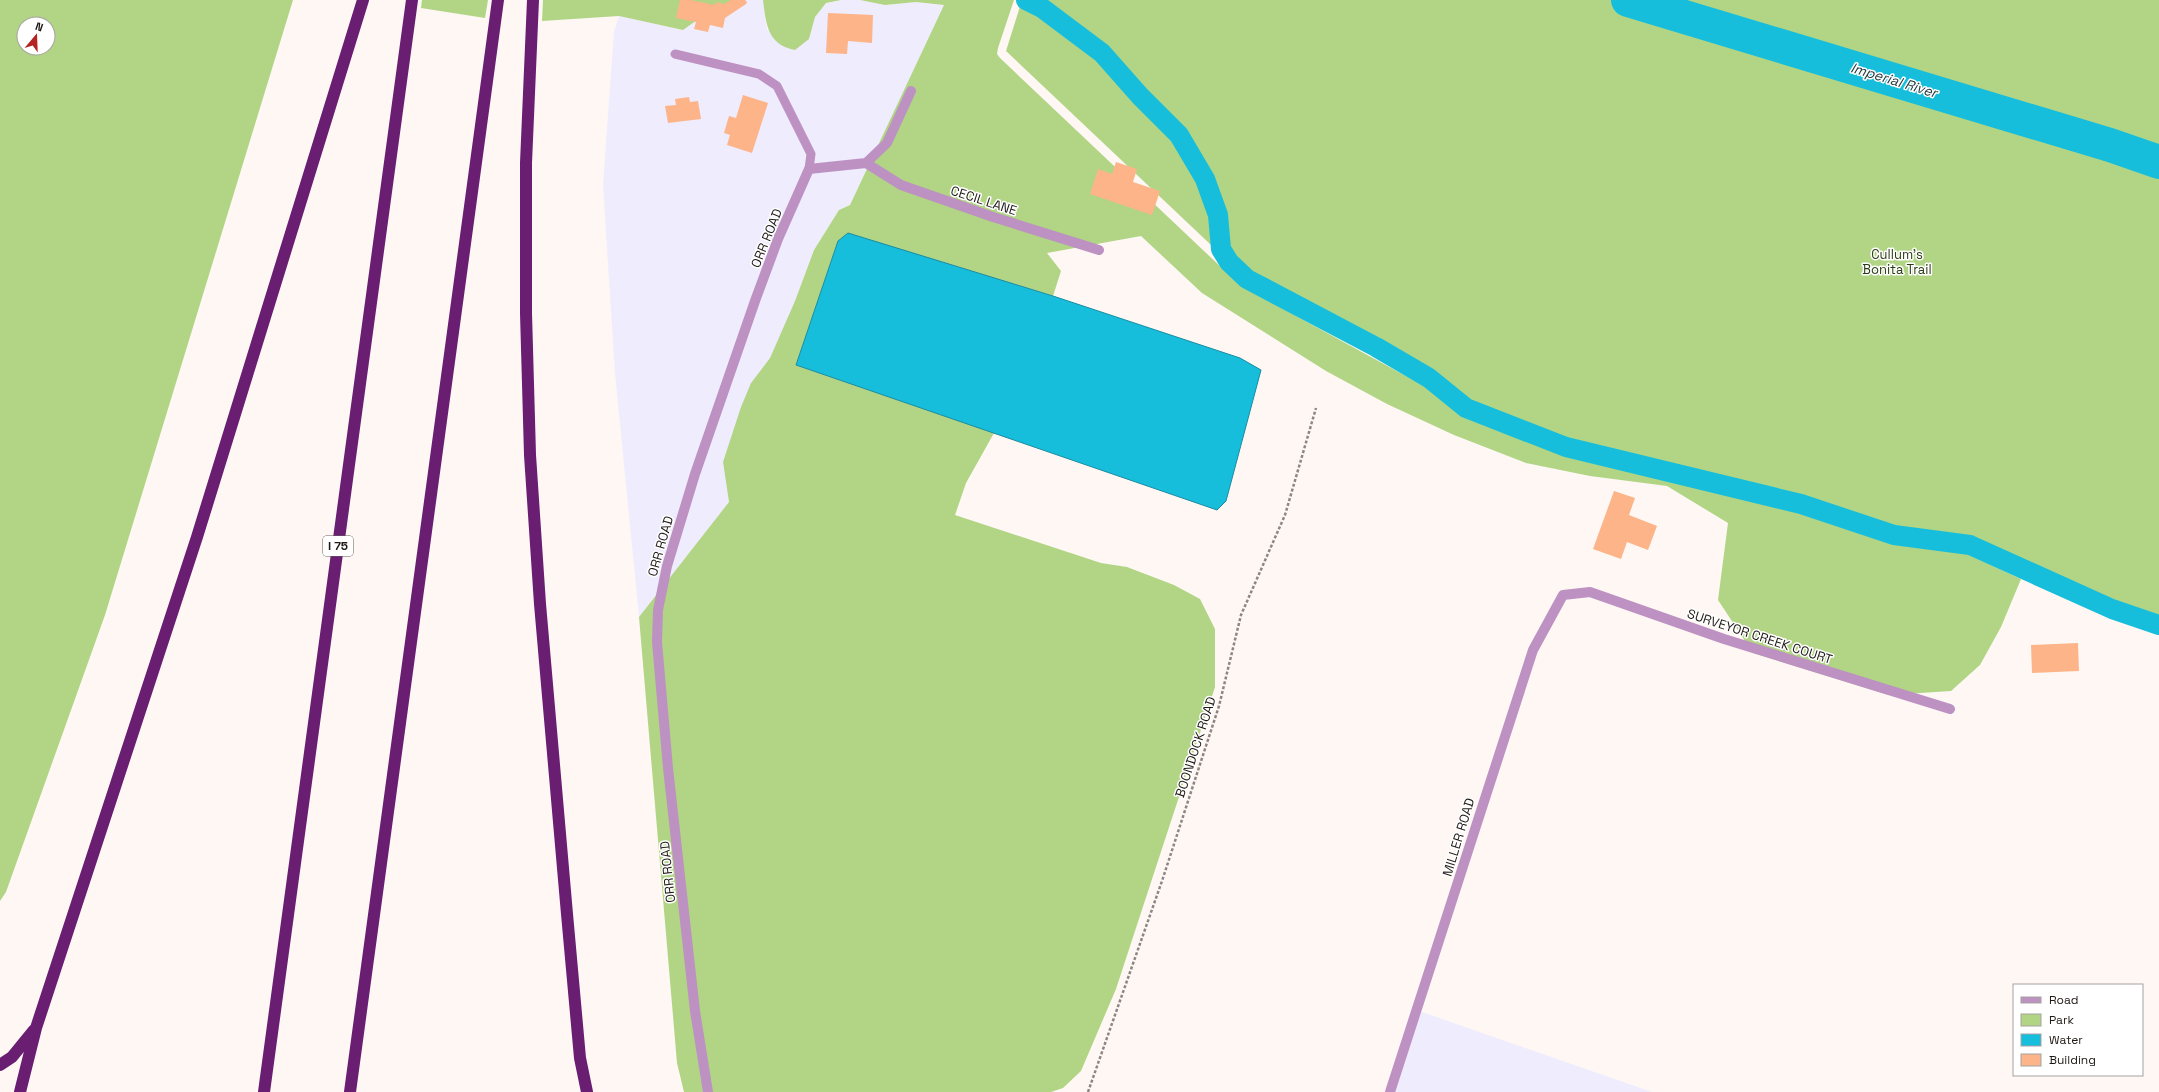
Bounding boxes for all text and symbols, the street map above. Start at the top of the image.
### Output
north arrow [16,16,56,56]
text: N [33,19,45,34]
water label: Imperial River [1849,58,1941,102]
street label: CECIL LANE [949,182,1019,219]
street label: ORR ROAD [747,206,786,270]
park label: Cullum's Bonita Trail [1862,246,1932,278]
street label: ORR ROAD [644,514,677,578]
road number: I 75 [323,536,353,556]
street label: SURVEYOR CREEK COURT [1685,605,1835,668]
street label: BOONDOCK ROAD [1171,695,1220,800]
street label: MILLER ROAD [1438,796,1478,878]
street label: ORR ROAD [656,840,679,904]
legend [2013,984,2143,1076]
text: Road [2049,992,2078,1008]
text: Park [2049,1012,2074,1028]
text: Water [2049,1032,2083,1048]
text: Building [2049,1052,2096,1068]

